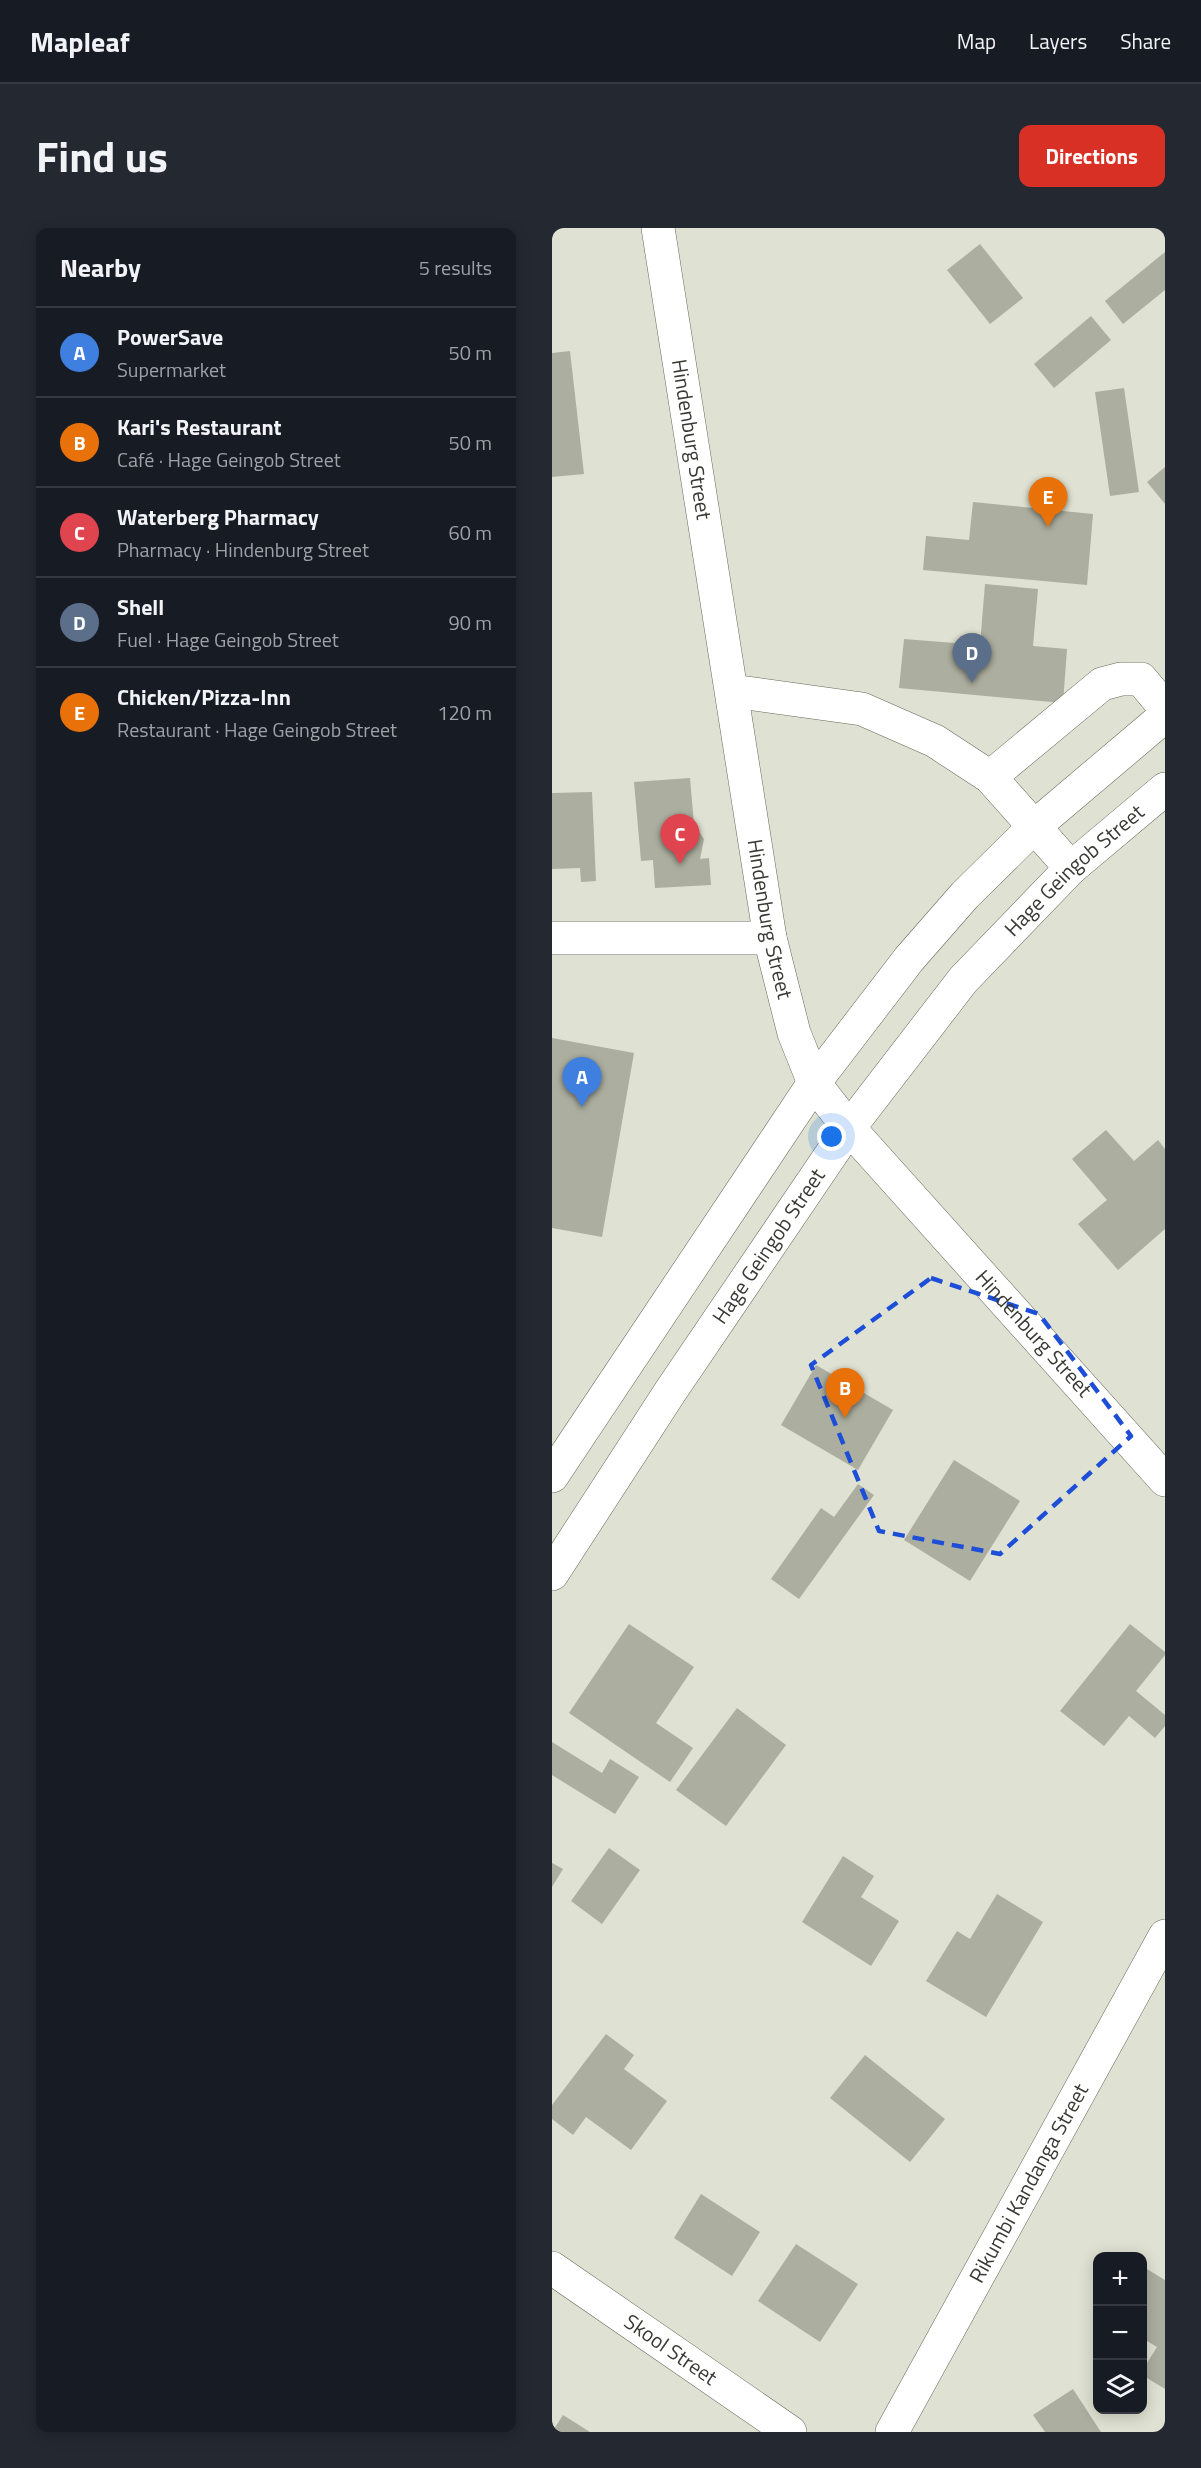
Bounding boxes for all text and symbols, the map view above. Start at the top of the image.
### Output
text: Mapleaf [30,20,130,63]
text: Map [957,25,996,57]
text: Layers [1029,25,1087,57]
text: Share [1120,25,1171,57]
text: Find us [36,124,168,188]
button: Directions [1019,125,1165,187]
text: Nearby [60,248,141,287]
text: 5 results [419,252,492,283]
text: PowerSave [117,320,223,354]
text: A [73,337,86,368]
text: 50 m [448,337,492,368]
text: Supermarket [117,354,226,385]
street label: Hindenburg Street [664,357,721,522]
text: Kari's Restaurant [117,410,282,444]
text: B [73,427,86,458]
text: 50 m [448,427,492,458]
text: Café · Hage Geingob Street [117,444,341,475]
pin: E [1028,478,1068,527]
text: Waterberg Pharmacy [117,500,319,534]
text: C [74,517,85,548]
text: 60 m [448,517,492,548]
text: Pharmacy · Hindenburg Street [117,534,369,565]
text: Shell [117,590,164,624]
text: D [73,607,86,638]
text: 90 m [448,607,492,638]
text: Fuel · Hage Geingob Street [117,624,339,655]
pin: D [952,634,992,683]
text: Chicken/Pizza-Inn [117,680,291,714]
text: E [74,697,85,728]
text: 120 m [437,697,492,728]
text: Restaurant · Hage Geingob Street [117,714,397,745]
street label: Hage Geingob Street [996,796,1151,943]
pin: C [660,814,700,864]
street label: Hindenburg Street [740,837,802,1003]
pin: A [562,1058,602,1107]
your location [817,1122,846,1151]
street label: Hage Geingob Street [704,1161,833,1330]
street label: Hindenburg Street [968,1262,1101,1404]
pin: B [826,1368,864,1418]
street label: Rikumbi Kandanga Street [960,2077,1096,2288]
map controls [1093,2252,1147,2414]
button: + [1093,2252,1147,2306]
street label: Skool Street [618,2305,725,2393]
button: − [1093,2306,1147,2360]
button: layers [1093,2360,1147,2414]

